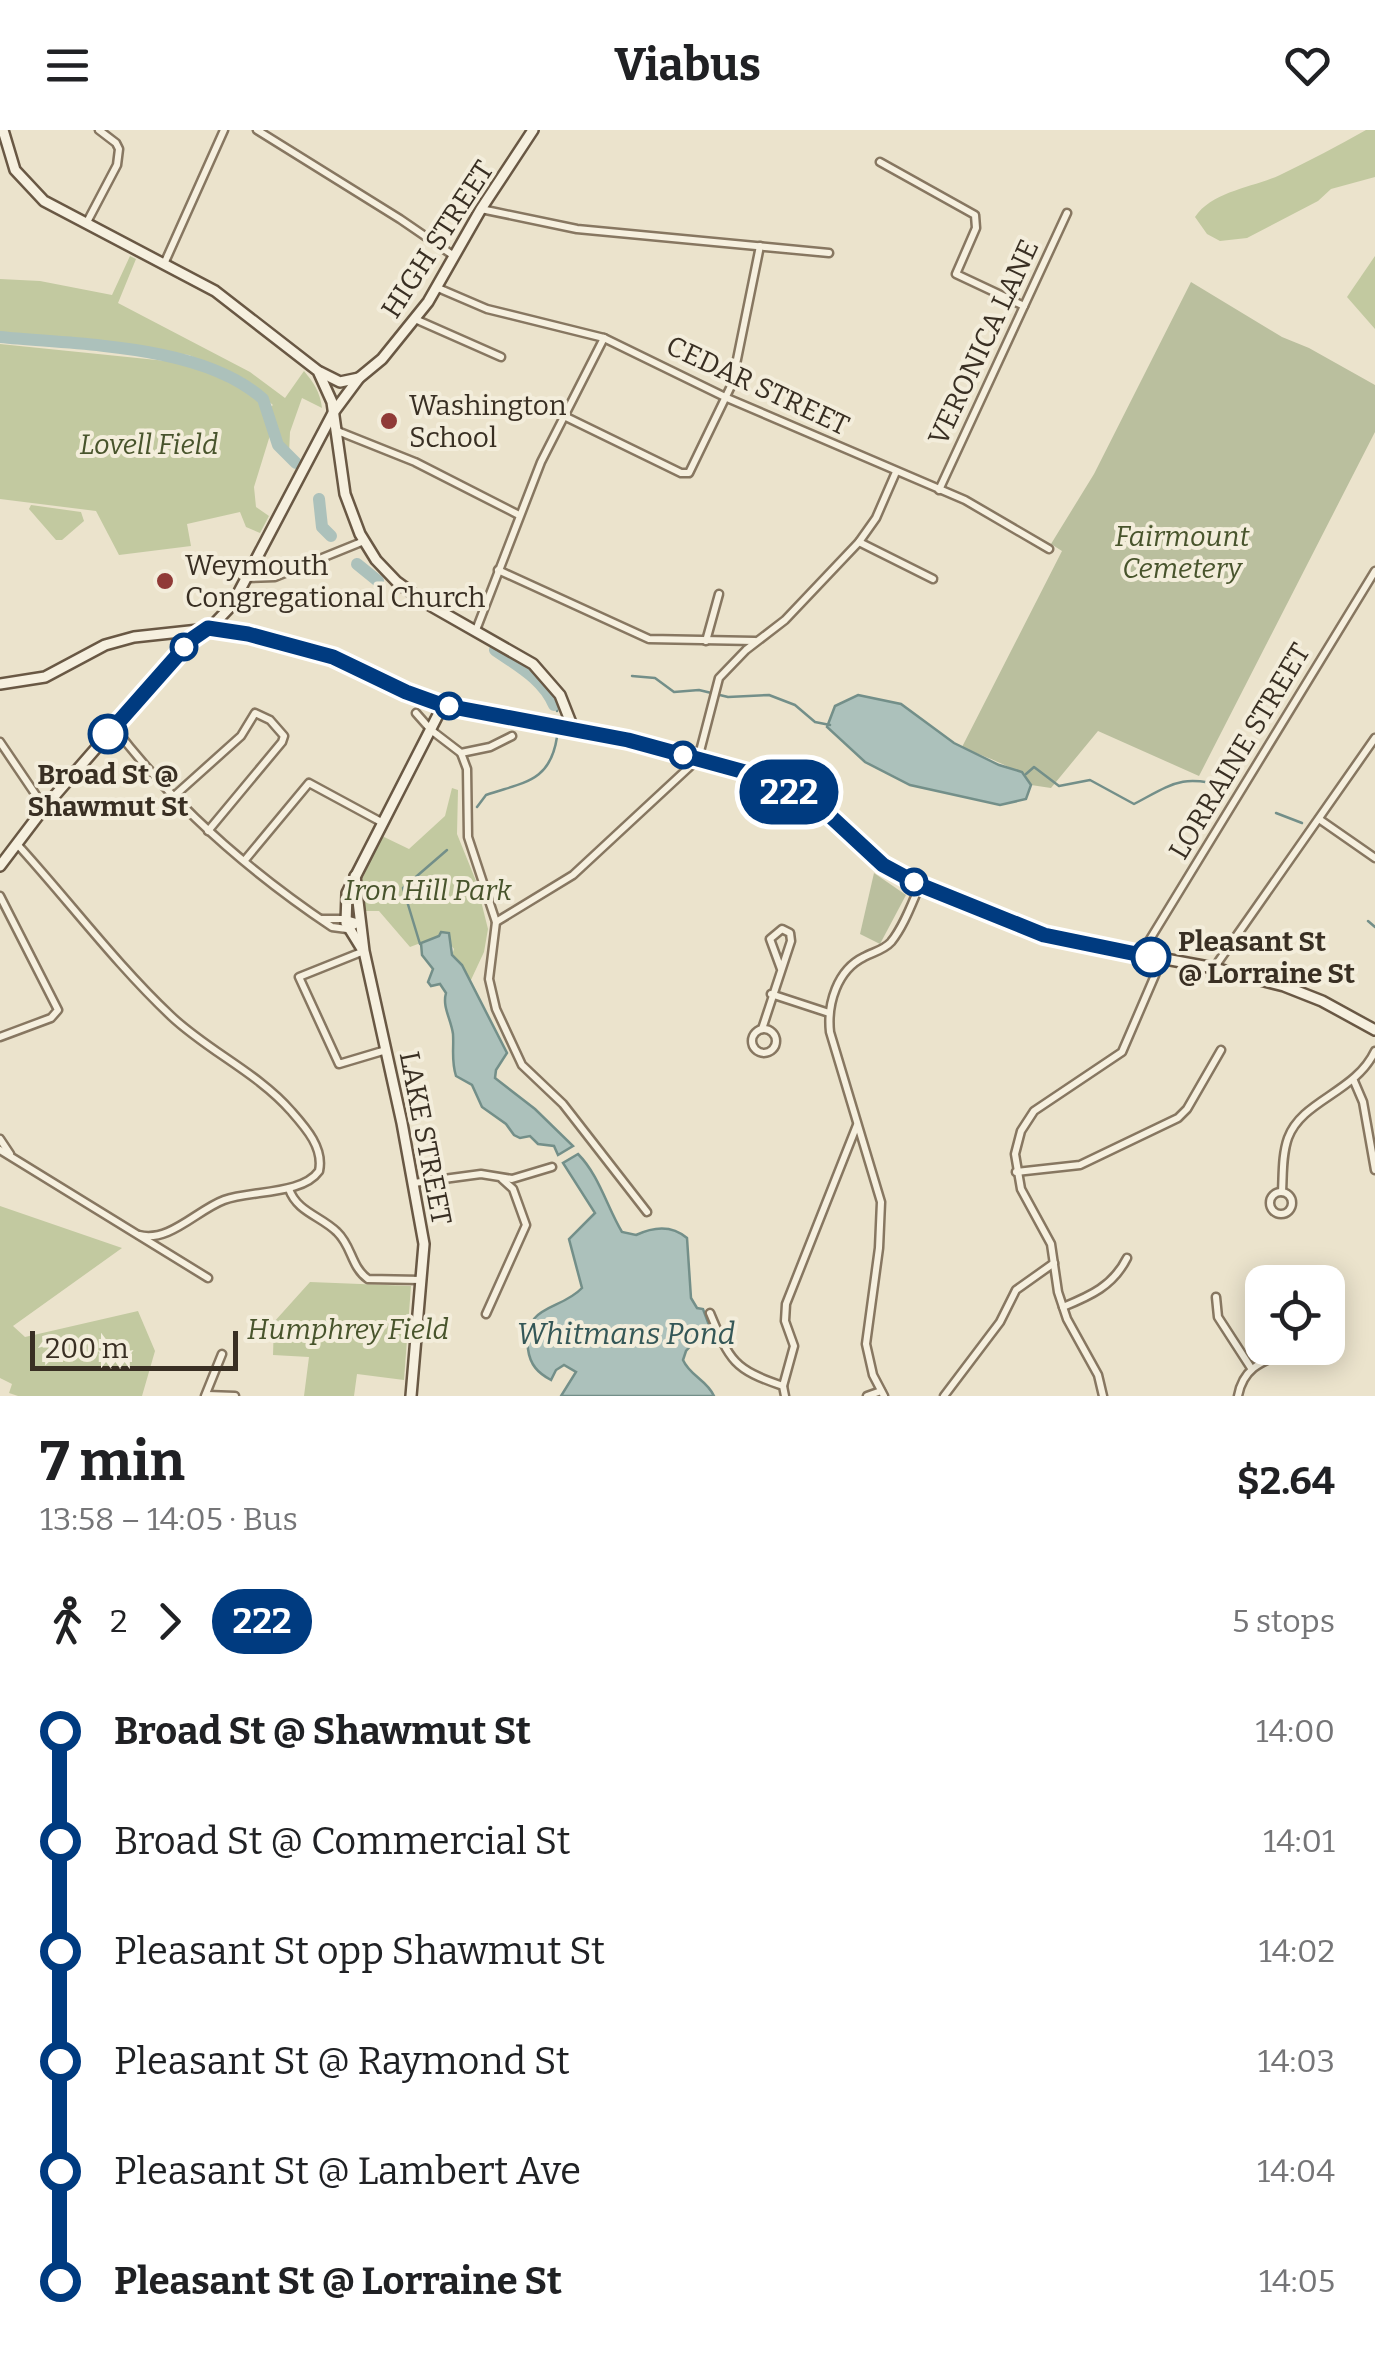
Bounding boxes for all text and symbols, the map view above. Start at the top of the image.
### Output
icon: menu [40,38,95,93]
text: Viabus [614,38,761,92]
icon: heart [1280,38,1335,93]
street label: HIGH STREET [374,154,500,324]
street label: VERONICA LANE [921,234,1046,450]
street label: CEDAR STREET [661,329,854,442]
place label: Washington School [409,389,567,454]
marker: Washington School [378,410,400,432]
park label: Lovell Field [79,428,219,461]
park label: Fairmount Cemetery [1115,520,1250,585]
place label: Weymouth Congregational Church [185,549,485,614]
marker: Weymouth Congregational Church [154,570,176,592]
unlabelled marker [171,634,197,660]
street label: LORRAINE STREET [1162,637,1317,865]
unlabelled marker [436,693,462,719]
marker: Broad St @ Shawmut St [89,715,127,753]
unlabelled marker [670,742,696,768]
place label: Broad St @ Shawmut St [27,758,189,823]
line badge: 222 [732,760,846,824]
text: 222 [759,771,819,813]
unlabelled marker [901,869,927,895]
park label: Iron Hill Park [344,874,512,907]
place label: Pleasant St @ Lorraine St [1178,925,1355,990]
marker: Pleasant St @ Lorraine St [1132,938,1170,976]
street label: LAKE STREET [393,1049,458,1228]
map controls [1245,1265,1345,1365]
button: locate [1245,1265,1345,1365]
park label: Humphrey Field [247,1313,449,1346]
water label: Whitmans Pond [517,1316,735,1352]
scale bar [30,1326,238,1370]
text: 200 m [45,1332,128,1365]
text: 7 min [40,1429,185,1495]
text: $2.64 [1237,1458,1335,1504]
text: 13:58 – 14:05 · Bus [40,1500,298,1538]
icon: walk [40,1594,95,1649]
icon: forward [142,1594,197,1649]
text: 222 [232,1600,292,1642]
text: 2 [110,1602,127,1640]
text: 5 stops [1232,1602,1335,1640]
text: Broad St @ Shawmut St [114,1708,531,1754]
text: 14:00 [1256,1712,1335,1750]
text: Broad St @ Commercial St [114,1818,571,1864]
text: 14:01 [1263,1822,1335,1860]
text: Pleasant St opp Shawmut St [114,1928,605,1974]
text: 14:02 [1259,1932,1335,1970]
text: Pleasant St @ Raymond St [114,2038,570,2084]
text: 14:03 [1258,2042,1335,2080]
text: Pleasant St @ Lambert Ave [114,2148,581,2194]
text: 14:04 [1257,2152,1335,2190]
text: Pleasant St @ Lorraine St [114,2258,562,2304]
text: 14:05 [1259,2262,1335,2300]

